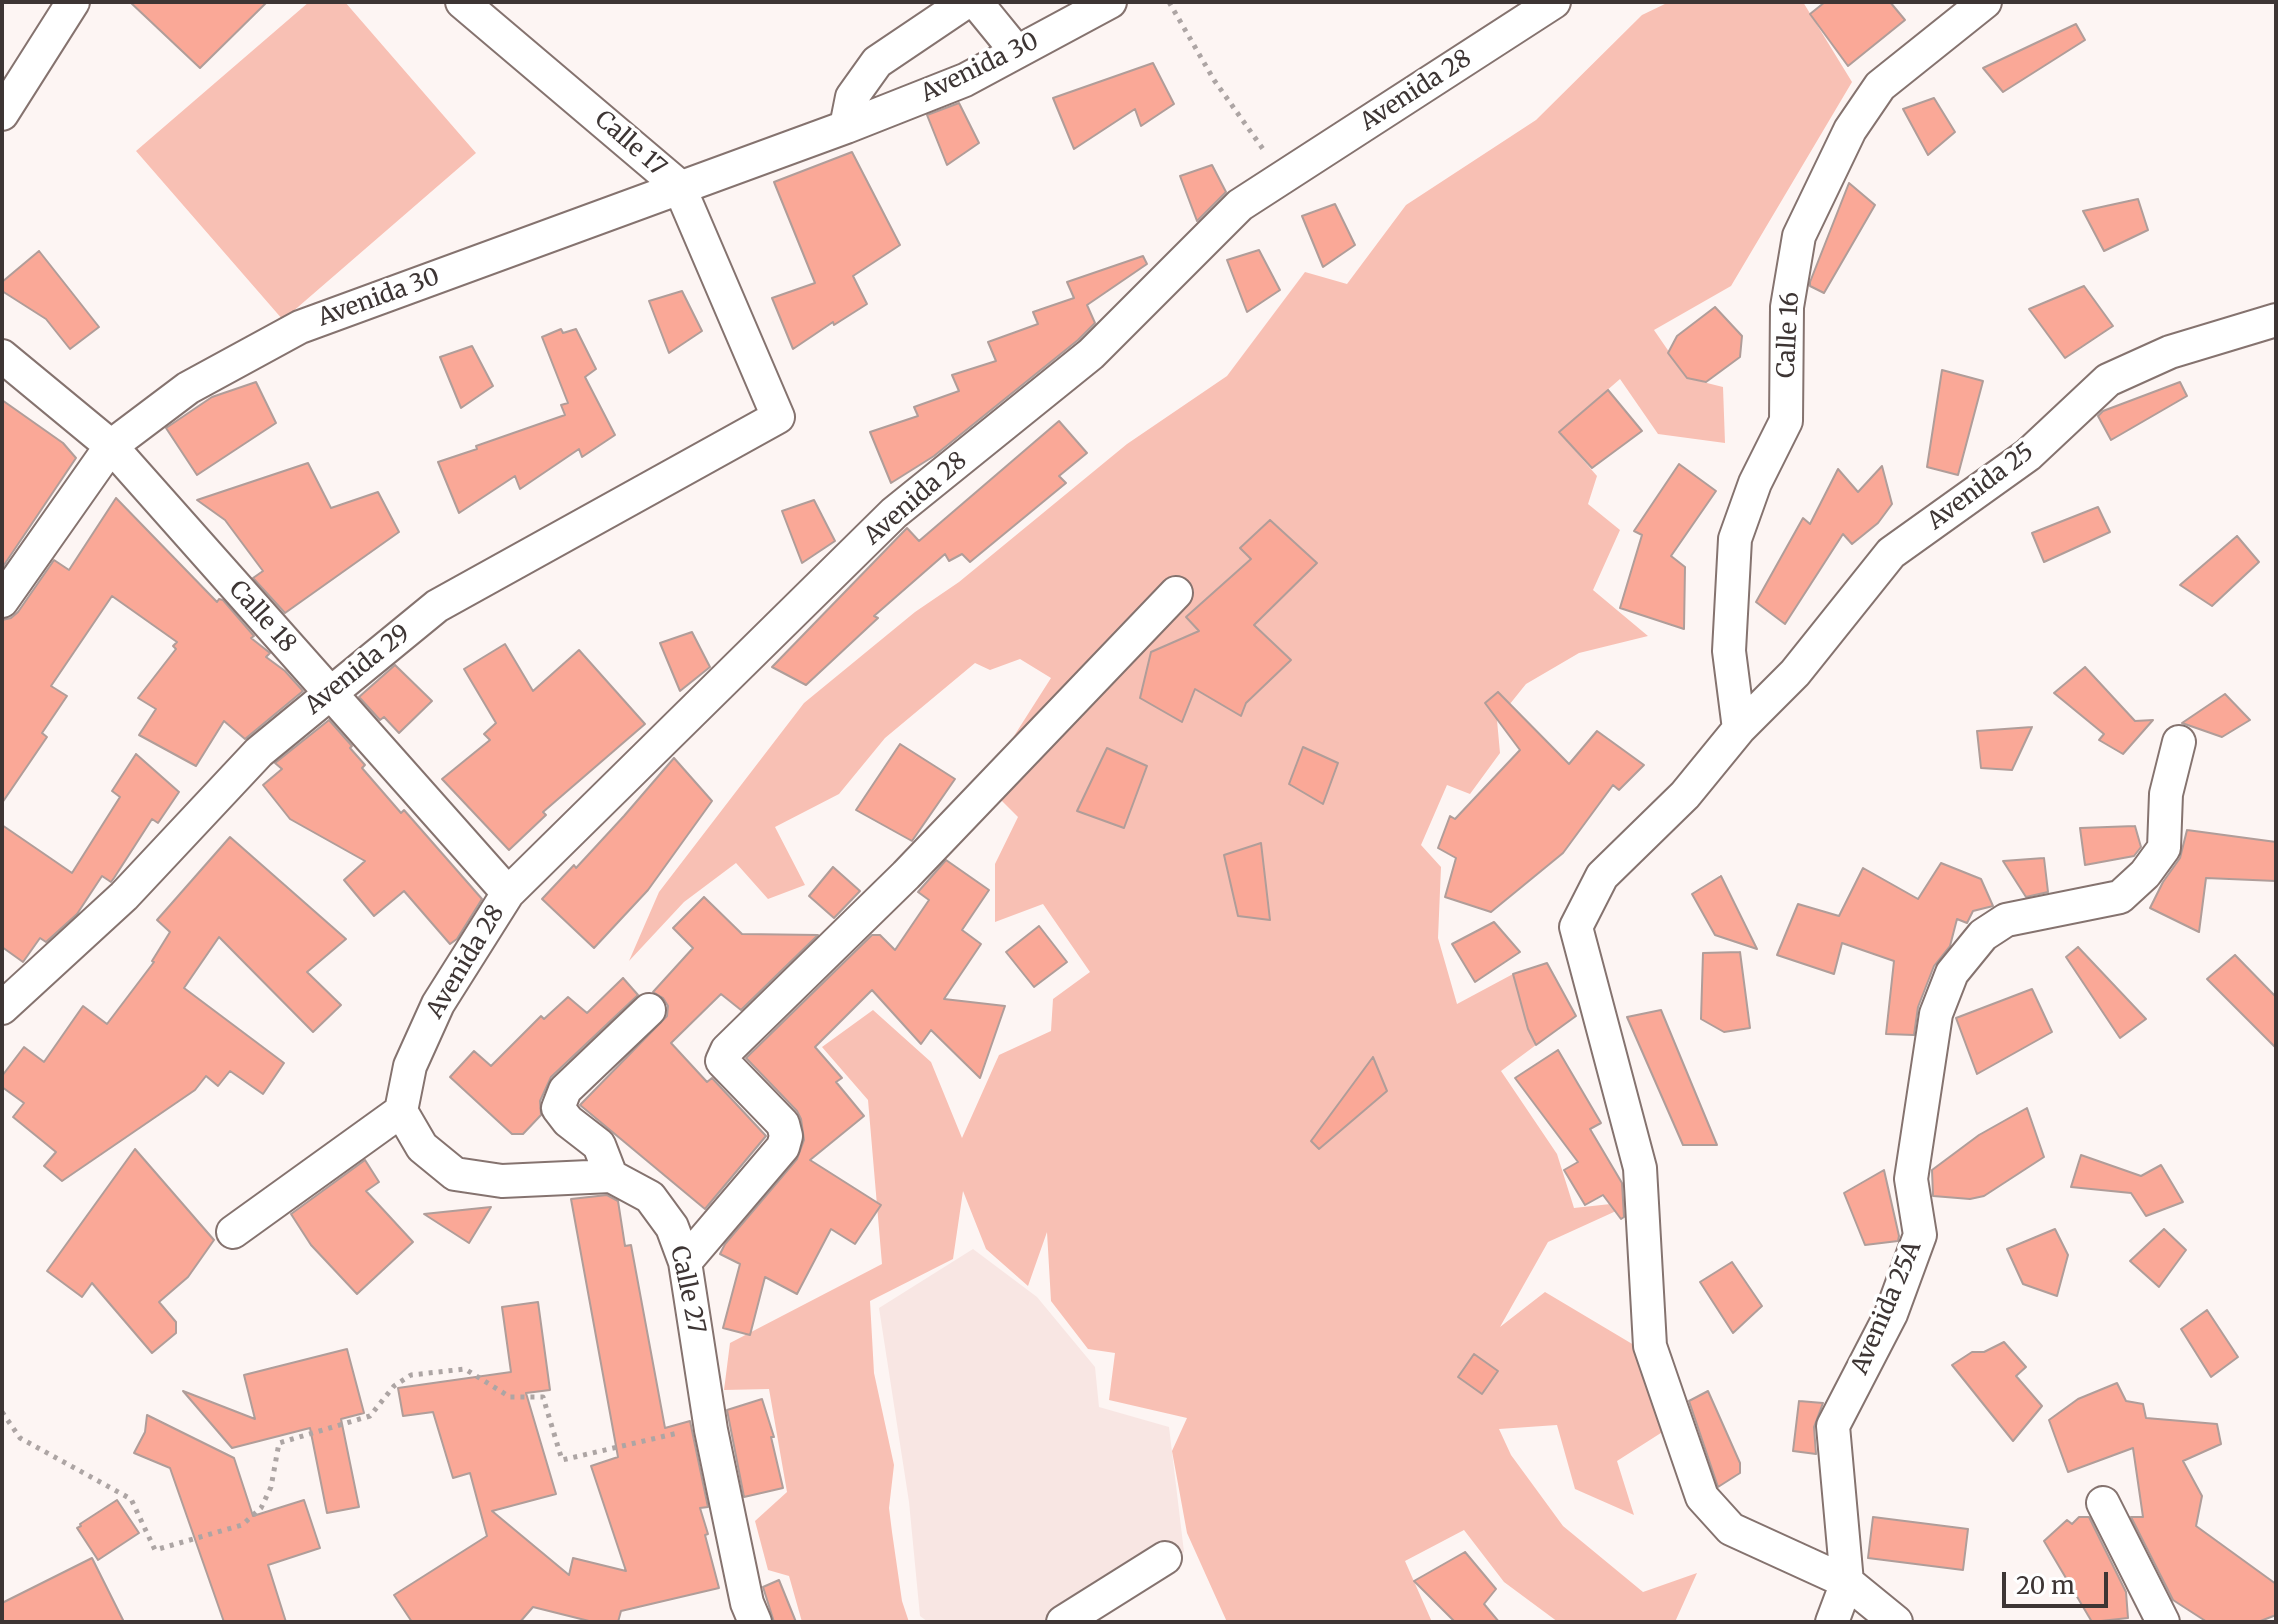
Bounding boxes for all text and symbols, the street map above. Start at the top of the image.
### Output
street label: Avenida 30 [917,27,1043,109]
street label: Avenida 28 [1355,45,1477,137]
street label: Calle 17 [588,105,672,183]
street label: Avenida 30 [314,263,444,333]
street label: Calle 16 [1772,291,1806,379]
street label: Avenida 25 [1922,438,2040,536]
street label: Avenida 28 [859,447,973,551]
street label: Calle 18 [222,575,302,659]
street label: Avenida 29 [300,619,416,721]
street label: Avenida 28 [421,900,511,1024]
street label: Avenida 25A [1846,1237,1928,1379]
street label: Calle 27 [664,1243,710,1337]
scale bar [2006,1556,2112,1606]
text: 20 m [2016,1570,2075,1601]

